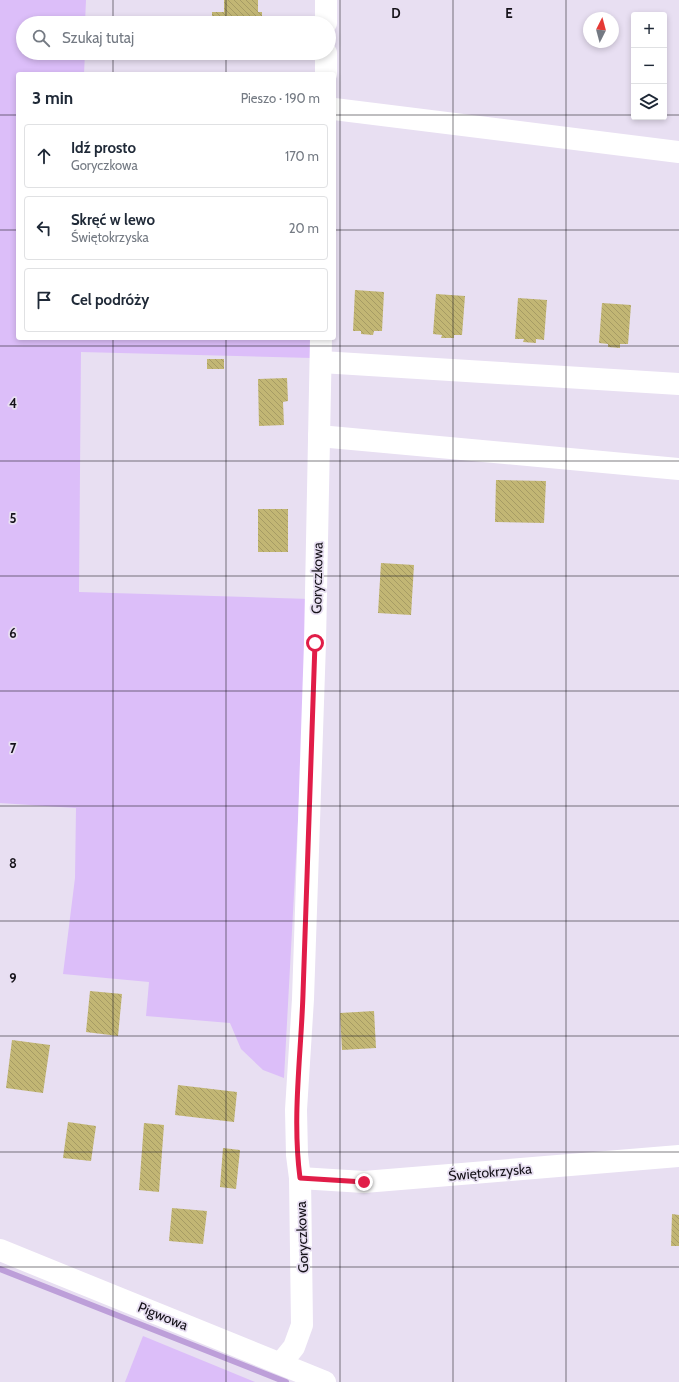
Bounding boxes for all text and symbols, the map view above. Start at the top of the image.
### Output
text: D [391,5,401,21]
text: E [505,5,513,21]
north arrow [583,12,619,48]
map controls [631,12,667,120]
button: + [631,12,667,48]
search box [16,16,336,60]
icon: search [30,27,52,49]
text: Szukaj tutaj [62,29,134,47]
button: − [631,48,667,84]
button: layers [631,84,667,120]
text: 3 min [32,88,73,108]
text: Pieszo · 190 m [241,90,320,106]
text: Idź prosto [71,139,136,157]
icon: ahead [33,145,55,167]
text: 170 m [285,148,319,164]
text: Goryczkowa [71,157,138,173]
text: Skręć w lewo [71,211,155,229]
icon: left [33,217,55,239]
text: 20 m [289,220,319,236]
text: Świętokrzyska [71,229,149,245]
icon: arrive [33,289,55,311]
text: Cel podróży [71,291,149,309]
text: 4 [9,395,17,411]
text: 5 [10,510,17,526]
street label: Goryczkowa [307,542,327,614]
text: 6 [9,625,17,641]
route start [306,634,324,652]
text: 7 [10,740,17,756]
text: 8 [9,855,17,871]
text: 9 [9,970,17,986]
street label: Świętokrzyska [447,1159,533,1185]
route end [355,1173,373,1191]
street label: Goryczkowa [292,1201,312,1273]
street label: Pigwowa [135,1298,191,1334]

